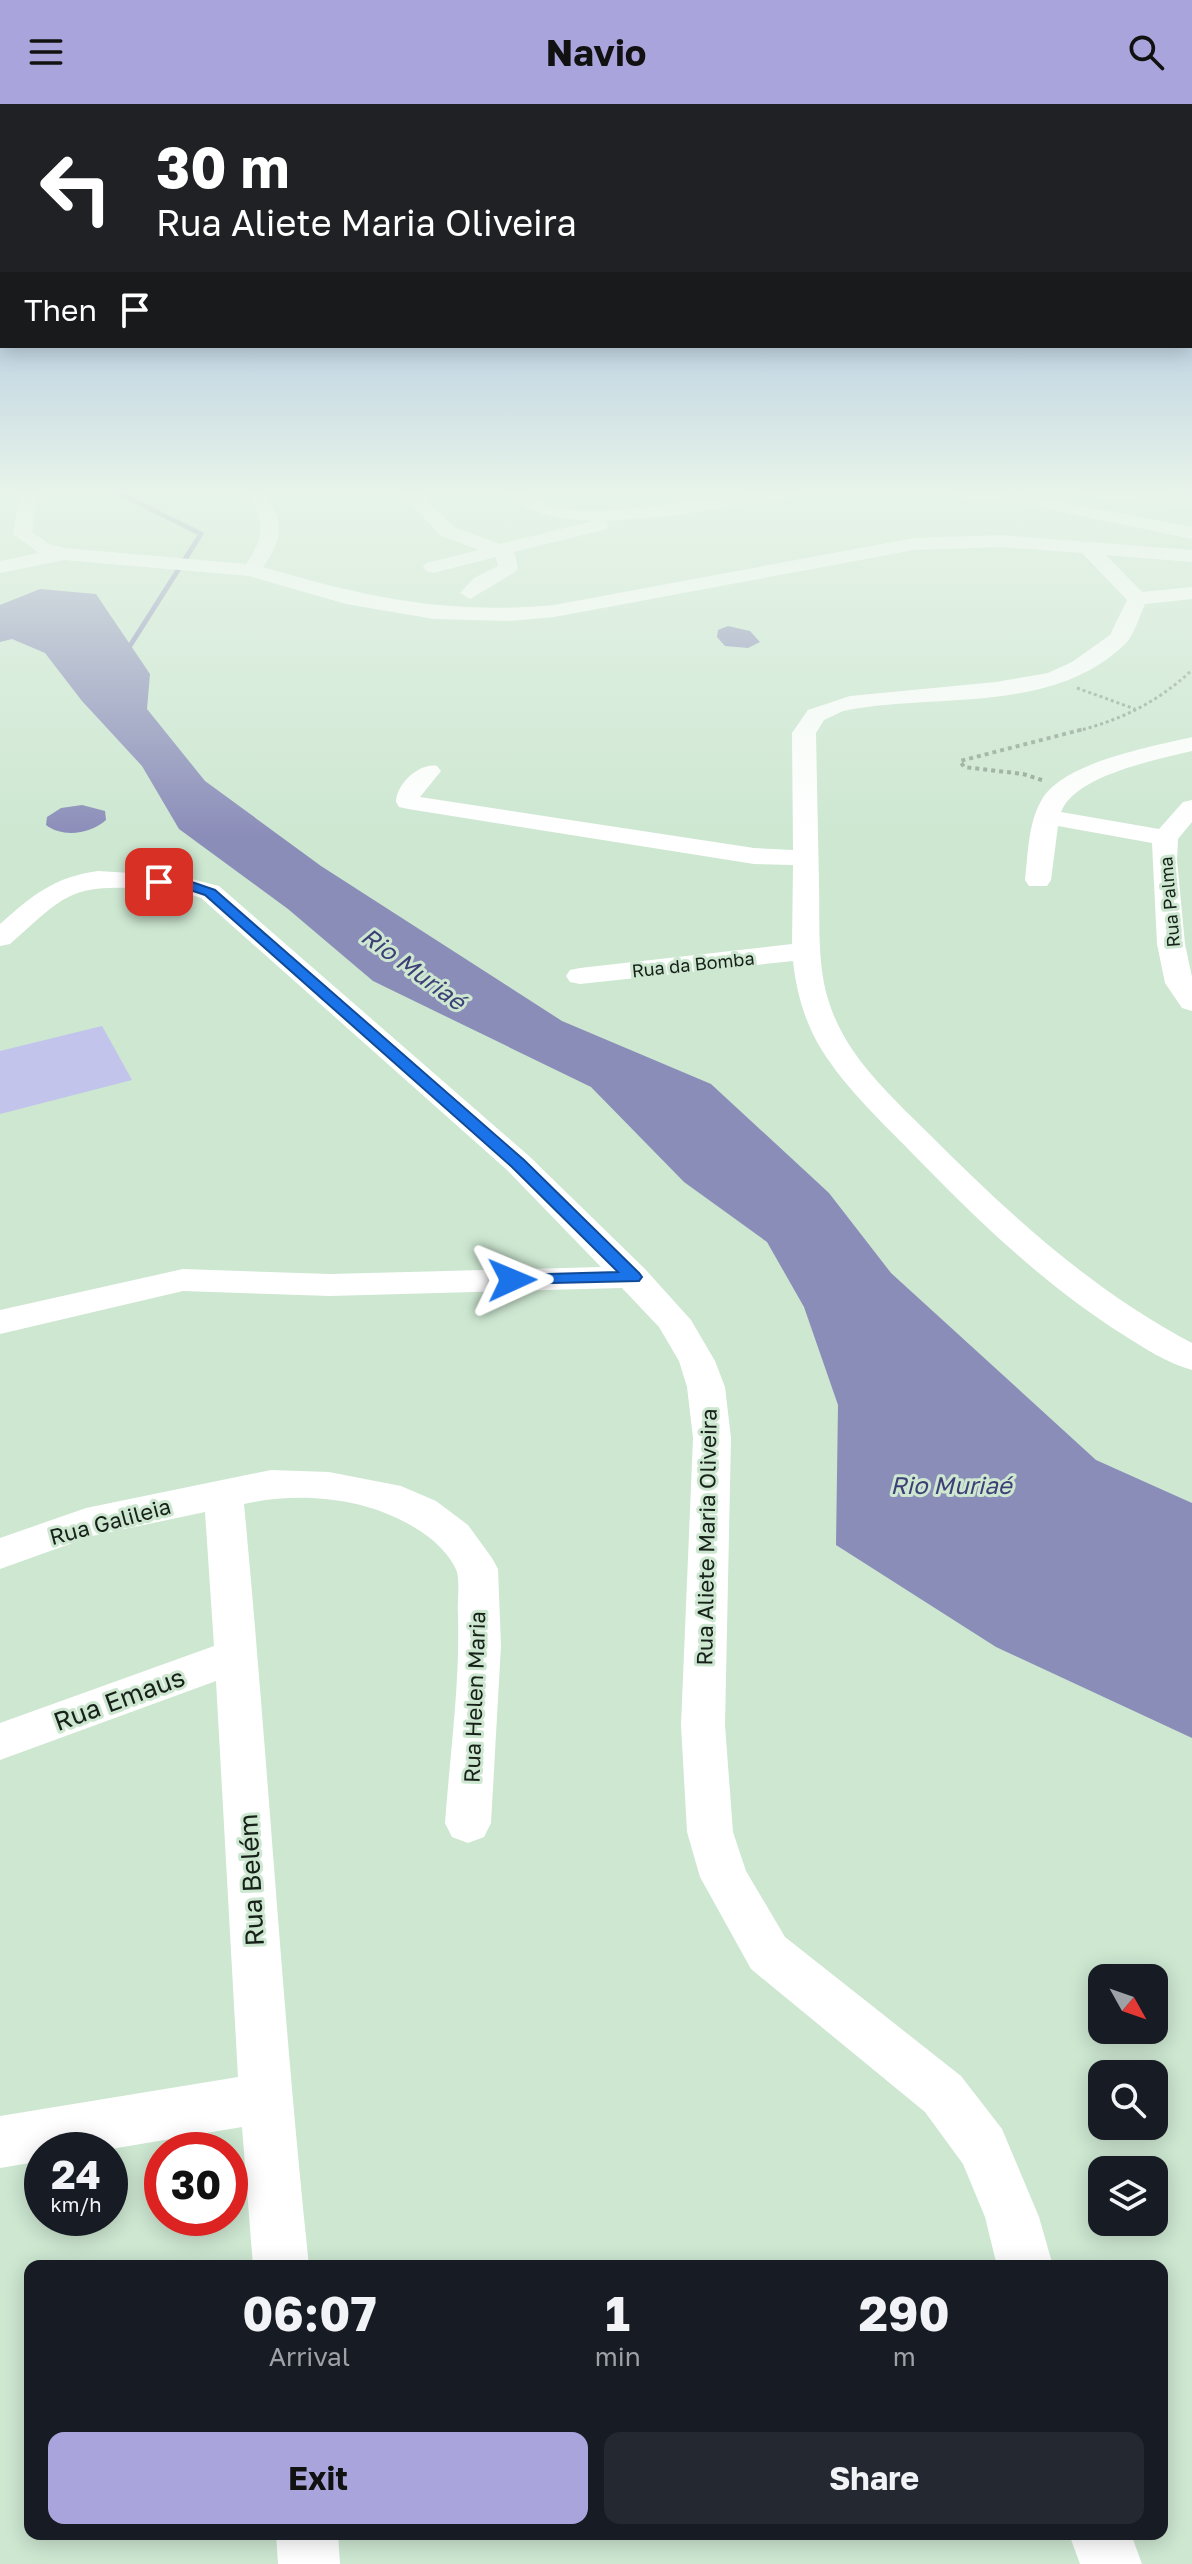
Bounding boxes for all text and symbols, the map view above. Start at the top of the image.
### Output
icon: menu [24,30,68,74]
icon: search [1124,30,1168,74]
text: Navio [546,31,646,74]
text: 30 m [156,133,290,200]
icon: left [24,136,128,240]
text: Rua Aliete Maria Oliveira [156,201,577,244]
icon: arrive [113,288,157,332]
text: Then [24,292,97,328]
pin [125,848,193,916]
street label: Rua Palma [1154,856,1184,948]
icon: arrive [137,860,181,904]
water label: Rio Muriaé [356,921,473,1017]
street label: Rua da Bomba [631,947,755,981]
position arrow [470,1238,554,1322]
street label: Rua Aliete Maria Oliveira [690,1408,722,1666]
water label: Rio Muriaé [890,1470,1014,1499]
street label: Rua Galileia [46,1492,174,1550]
street label: Rua Helen Maria [458,1611,490,1783]
street label: Rua Emaus [49,1661,189,1737]
street label: Rua Belém [232,1813,270,1947]
north arrow [1088,1964,1168,2044]
map controls [1088,1964,1168,2236]
button: search [1088,2060,1168,2140]
speed limit sign: 30 [144,2132,248,2236]
text: 24 [51,2150,101,2198]
button: layers [1088,2156,1168,2236]
text: km/h [51,2192,101,2216]
text: 06:07 [242,2284,377,2342]
text: 1 [605,2284,630,2342]
text: 290 [859,2284,950,2342]
text: Arrival [269,2341,350,2372]
text: min [595,2341,641,2372]
text: m [893,2341,916,2372]
button: Exit [48,2432,588,2524]
button: Share [604,2432,1144,2524]

